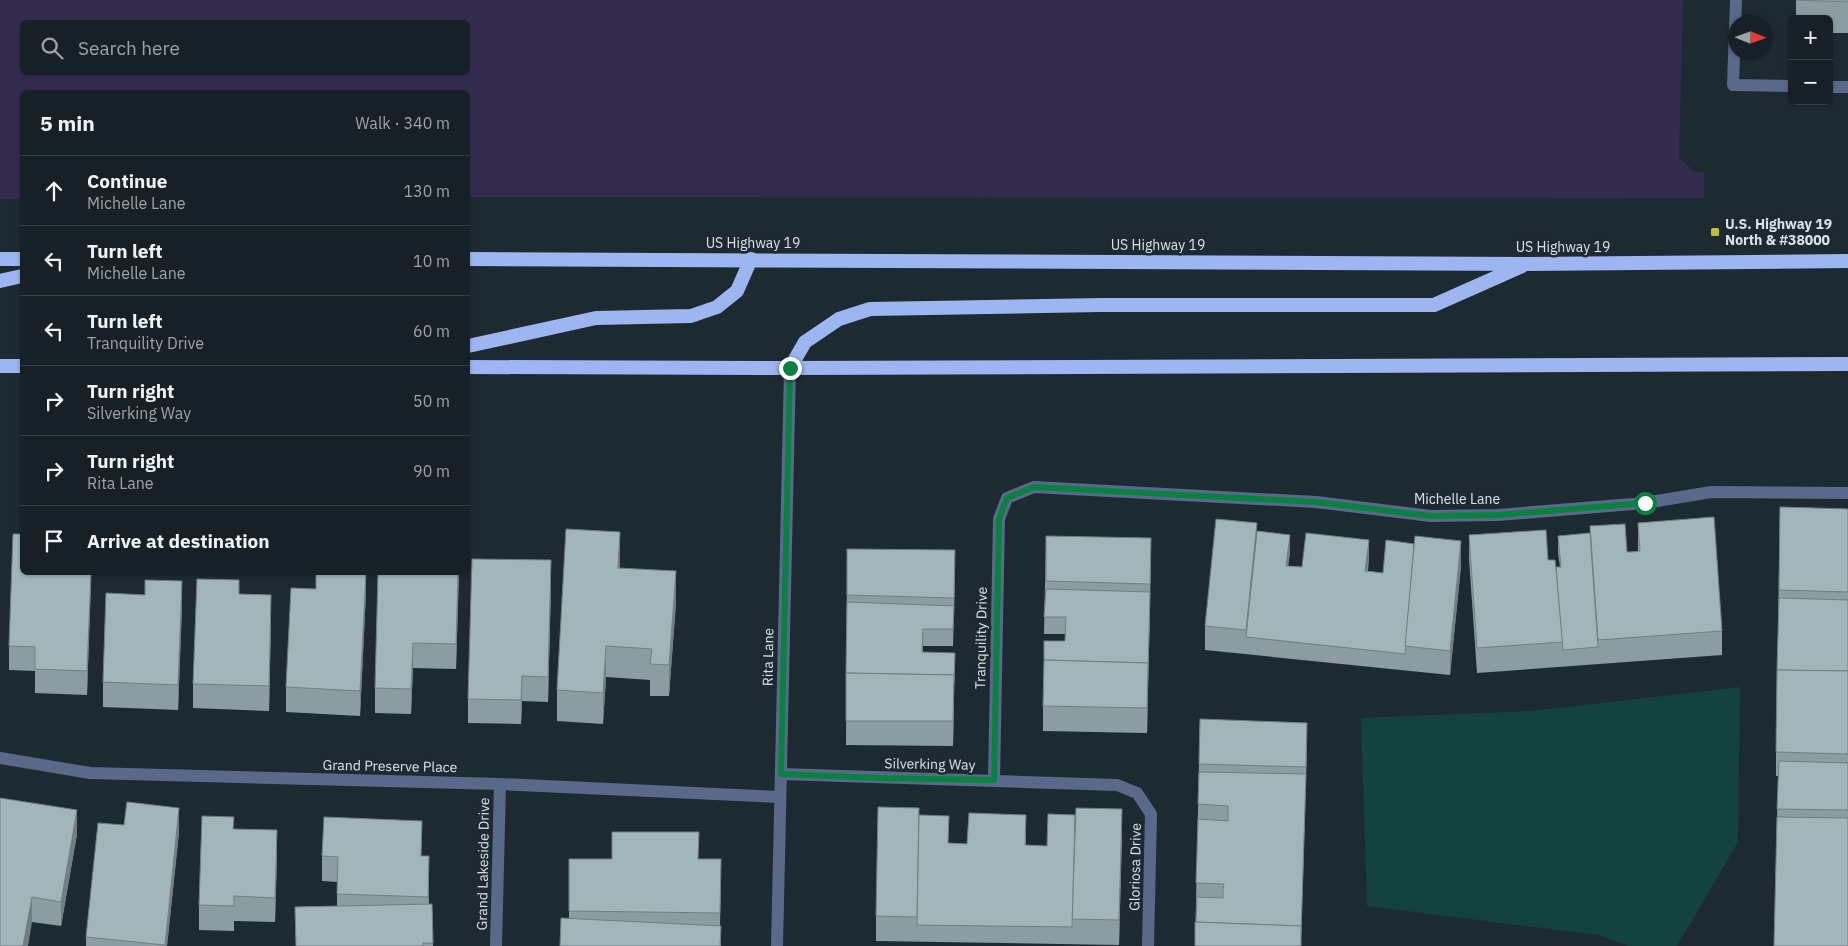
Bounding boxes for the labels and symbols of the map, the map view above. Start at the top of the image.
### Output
north arrow [1728,15,1773,60]
place label: U.S. Highway 19 North & #38000 [1725,215,1832,249]
marker: U.S. Highway 19 North & #38000 [1709,226,1721,238]
street label: US Highway 19 [706,234,800,252]
street label: US Highway 19 [1111,236,1205,254]
street label: US Highway 19 [1516,238,1610,256]
route end [779,357,802,380]
street label: Michelle Lane [1414,490,1500,508]
route start [1634,492,1657,515]
street label: Tranquility Drive [971,586,991,689]
street label: Rita Lane [758,627,778,686]
street label: Silverking Way [884,754,976,774]
street label: Grand Preserve Place [322,756,458,776]
street label: Grand Lakeside Drive [473,797,493,931]
street label: Gloriosa Drive [1125,823,1145,911]

